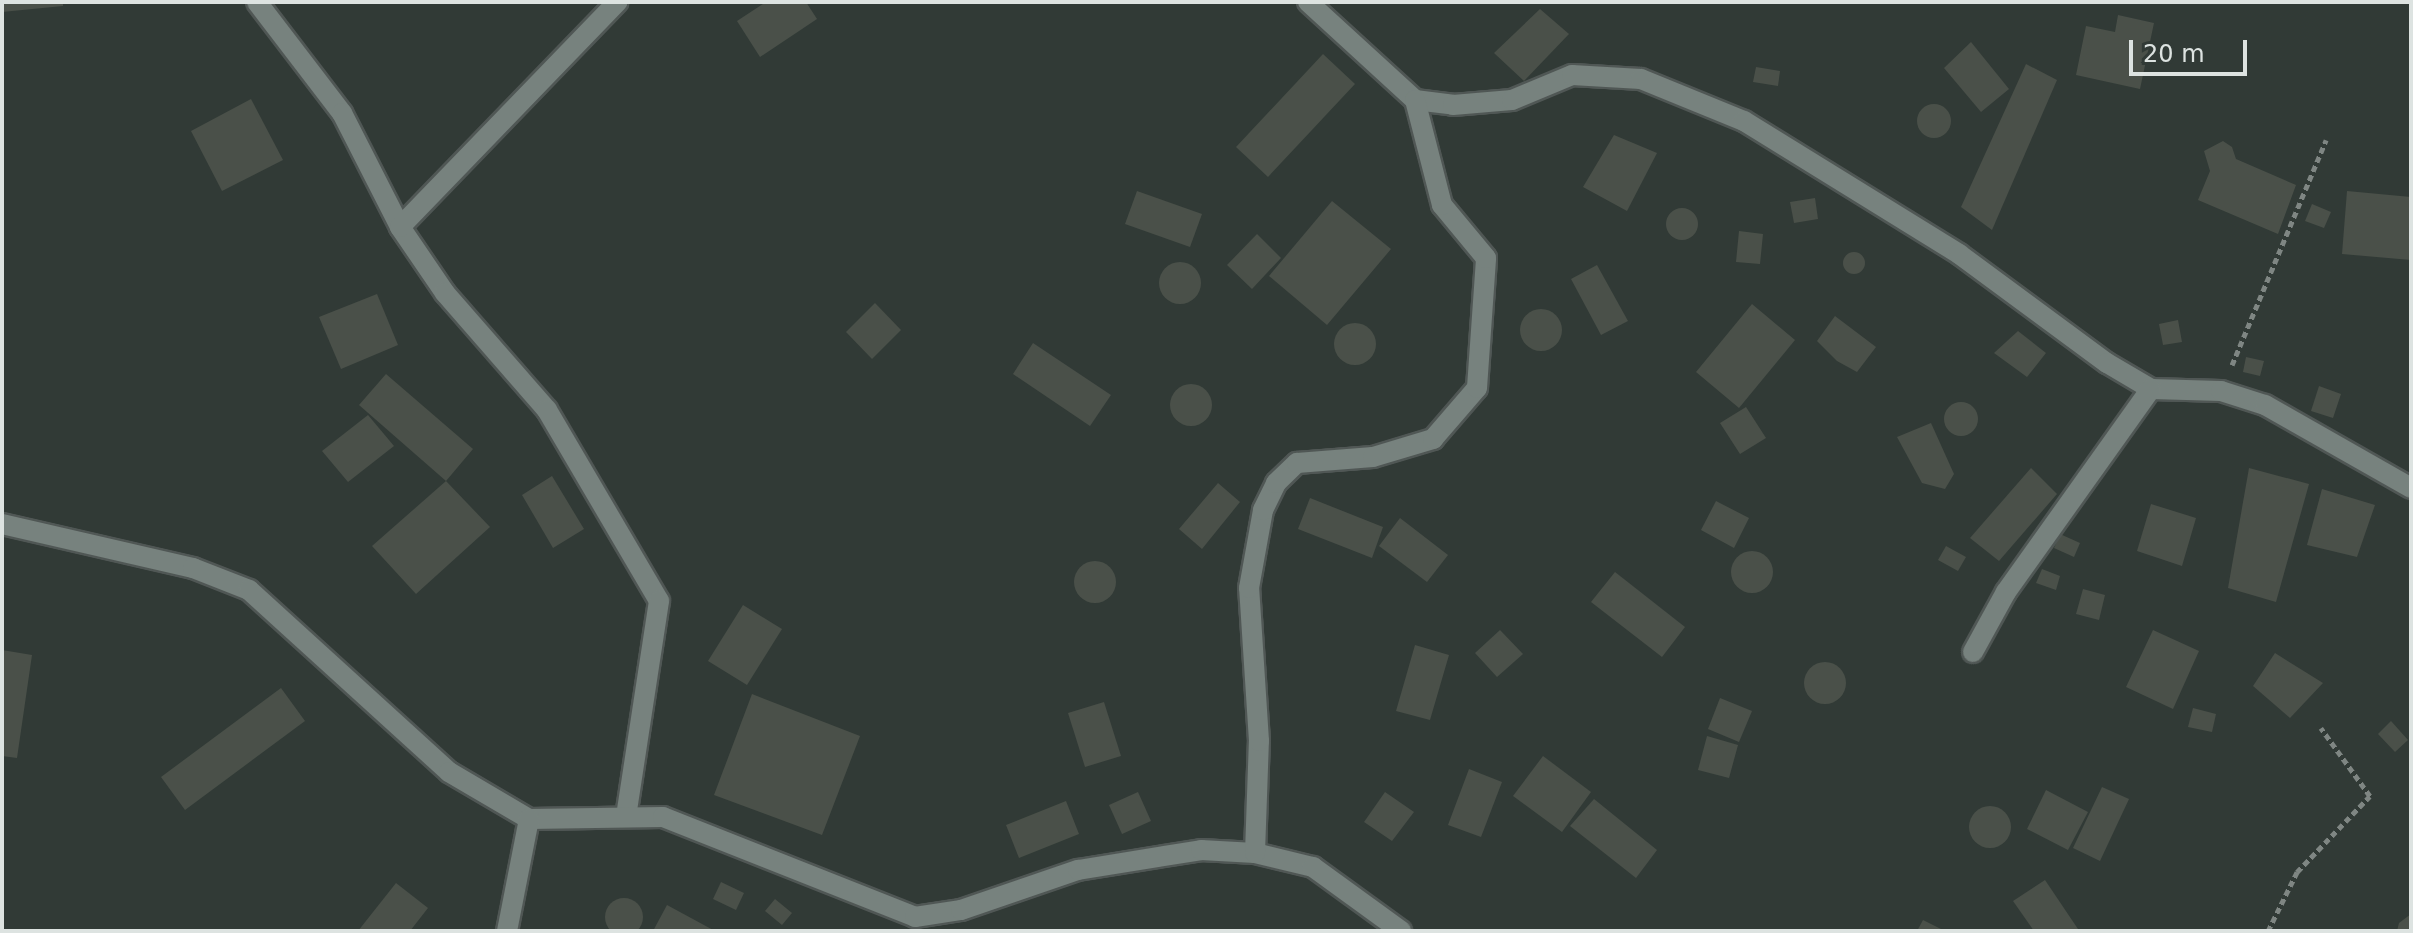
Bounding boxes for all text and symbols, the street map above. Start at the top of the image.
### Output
scale bar [2133,24,2251,74]
text: 20 m [2143,40,2205,68]

